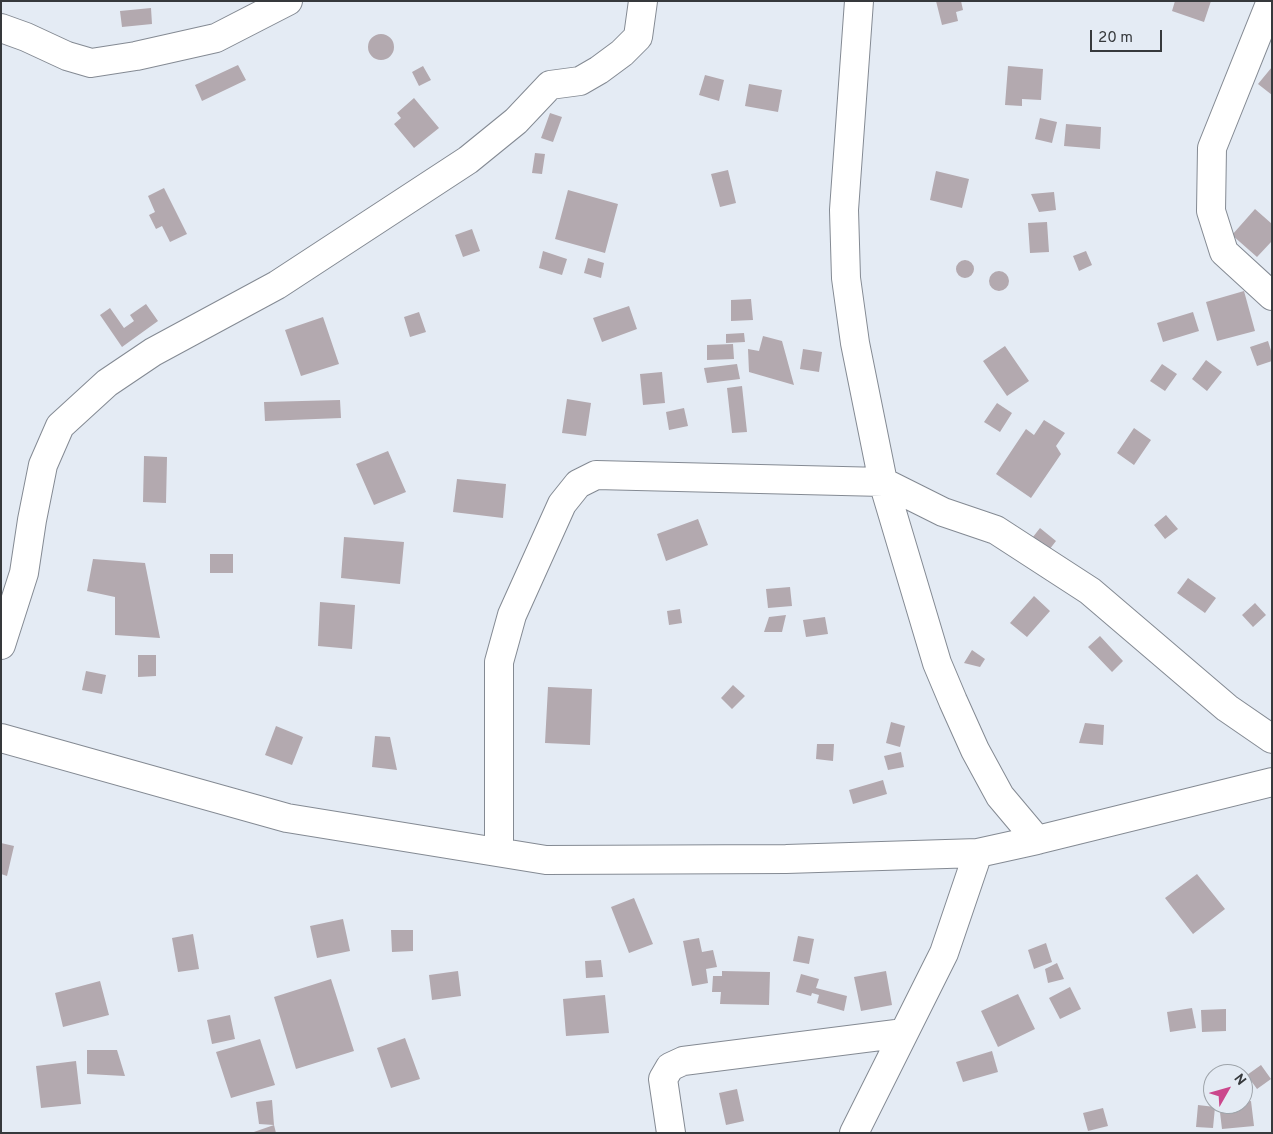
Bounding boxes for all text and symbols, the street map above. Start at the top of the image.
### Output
scale bar [1093,20,1166,52]
text: 20 m [1098,29,1133,48]
north arrow [1203,1064,1253,1114]
text: N [1230,1071,1249,1089]

